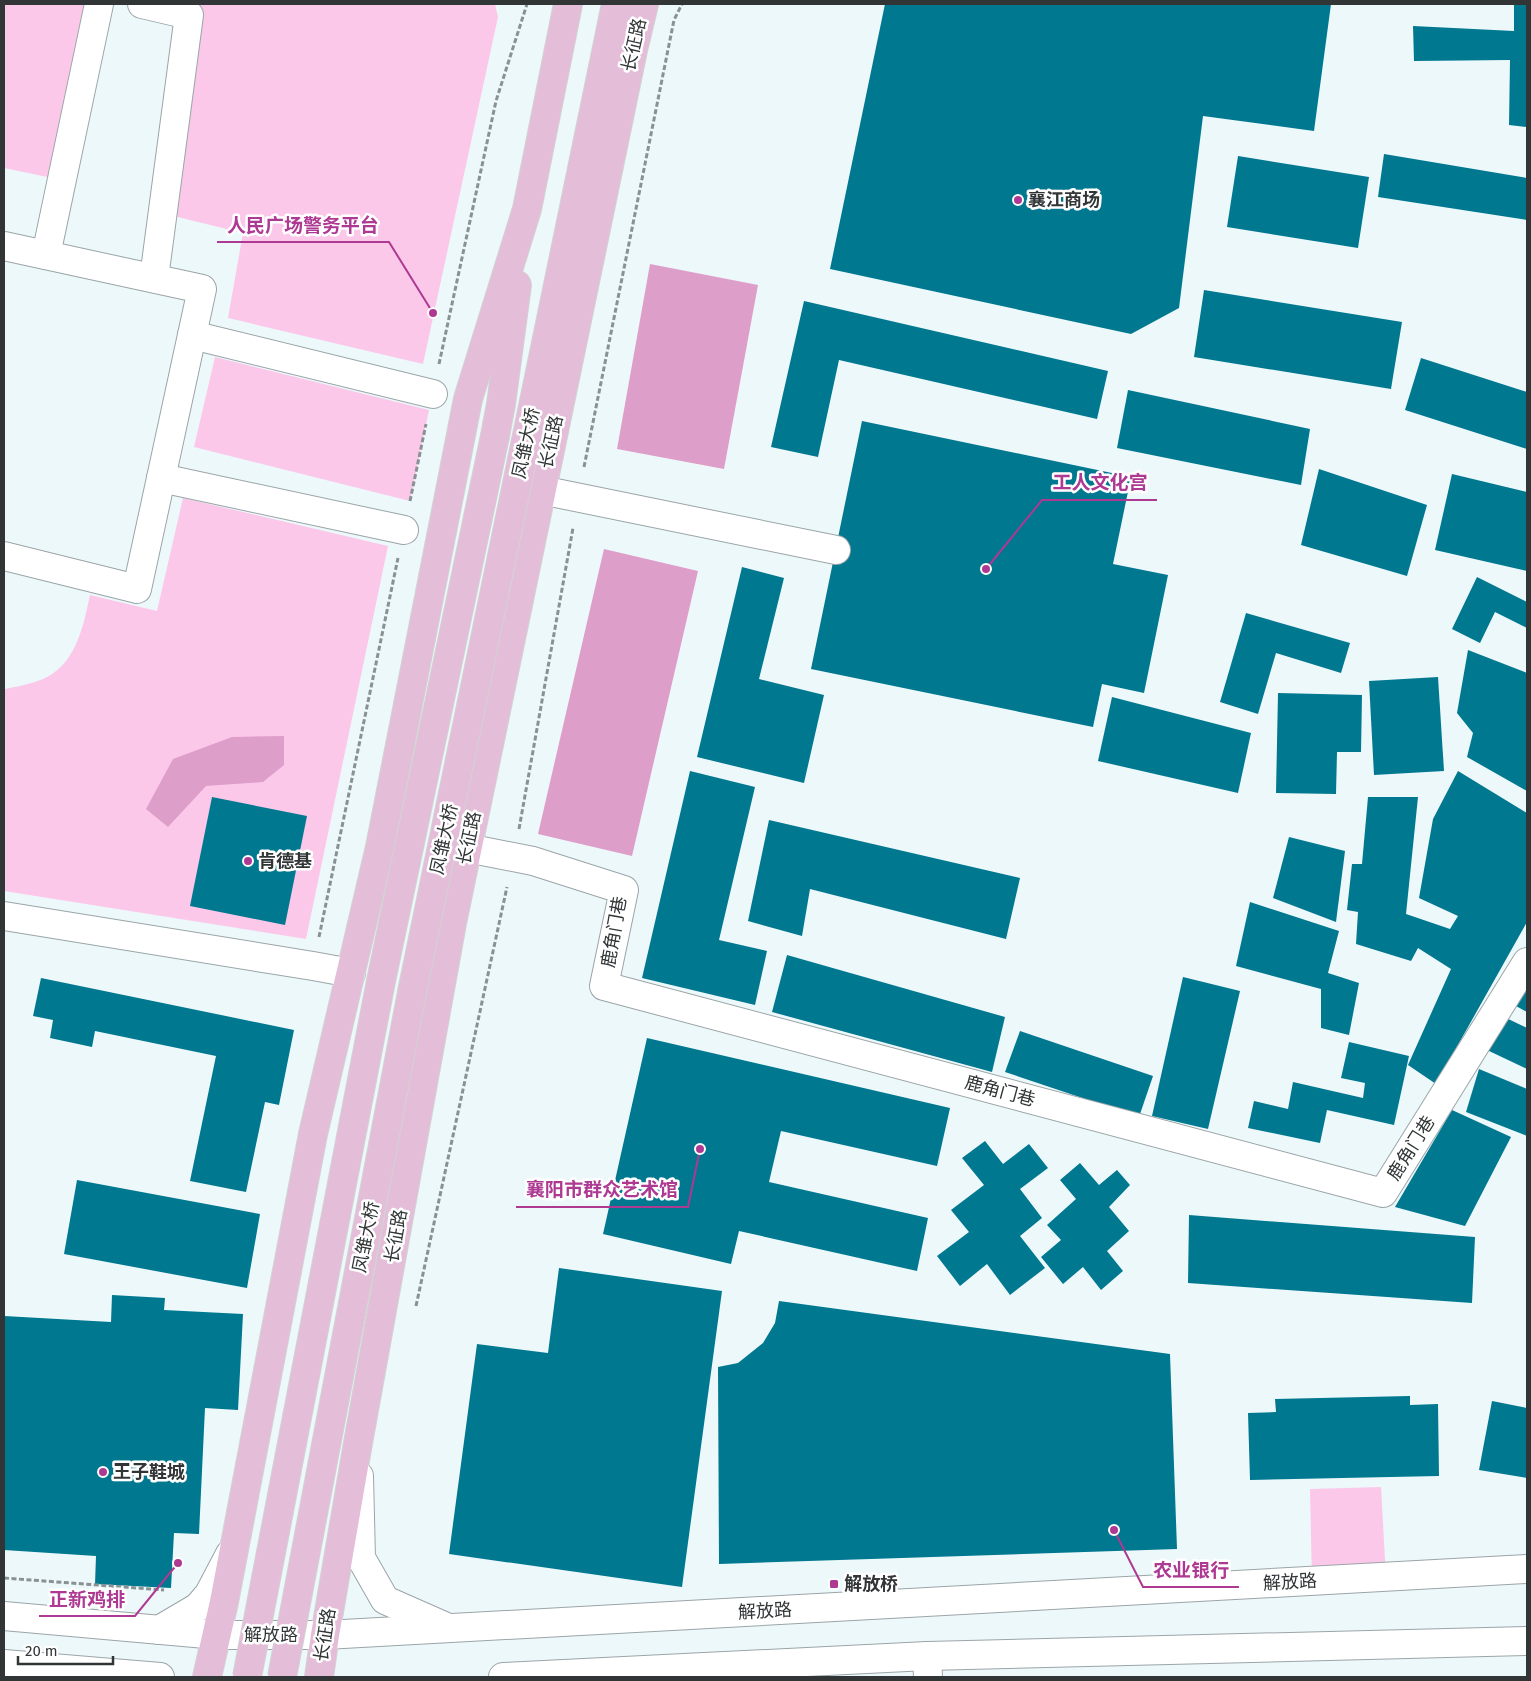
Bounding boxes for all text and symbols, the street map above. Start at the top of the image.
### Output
street label: 长征路 [617,16,651,74]
place label: 襄江商场 [1028,189,1100,211]
marker: 襄江商场 [1012,194,1024,206]
callout: 人民广场警务平台 [217,208,389,242]
text: 人民广场警务平台 [227,214,379,237]
street label: 凤雏大桥 [508,405,544,481]
street label: 长征路 [535,413,567,471]
callout: 工人文化宫 [1042,466,1157,500]
text: 工人文化宫 [1052,471,1148,494]
street label: 凤雏大桥 [426,801,462,877]
street label: 长征路 [453,809,485,867]
place label: 肯德基 [258,850,312,872]
marker: 肯德基 [242,855,254,867]
street label: 鹿角门巷 [597,895,631,969]
street label: 鹿角门巷 [962,1071,1038,1111]
street label: 鹿角门巷 [1383,1112,1439,1184]
callout: 襄阳市群众艺术馆 [516,1173,688,1207]
text: 襄阳市群众艺术馆 [526,1178,678,1201]
street label: 凤雏大桥 [348,1200,384,1274]
street label: 长征路 [380,1208,412,1264]
place label: 王子鞋城 [113,1461,185,1483]
marker: 王子鞋城 [97,1466,109,1478]
callout: 农业银行 [1143,1553,1239,1587]
text: 农业银行 [1153,1559,1229,1582]
street label: 解放路 [1262,1570,1318,1594]
place label: 解放桥 [844,1573,898,1595]
marker: 解放桥 [828,1578,840,1590]
callout: 正新鸡排 [39,1582,135,1616]
text: 正新鸡排 [49,1588,125,1611]
street label: 解放路 [737,1599,793,1623]
street label: 长征路 [310,1607,340,1663]
street label: 解放路 [244,1624,298,1646]
scale bar [18,1634,112,1666]
text: 20 m [25,1642,58,1660]

